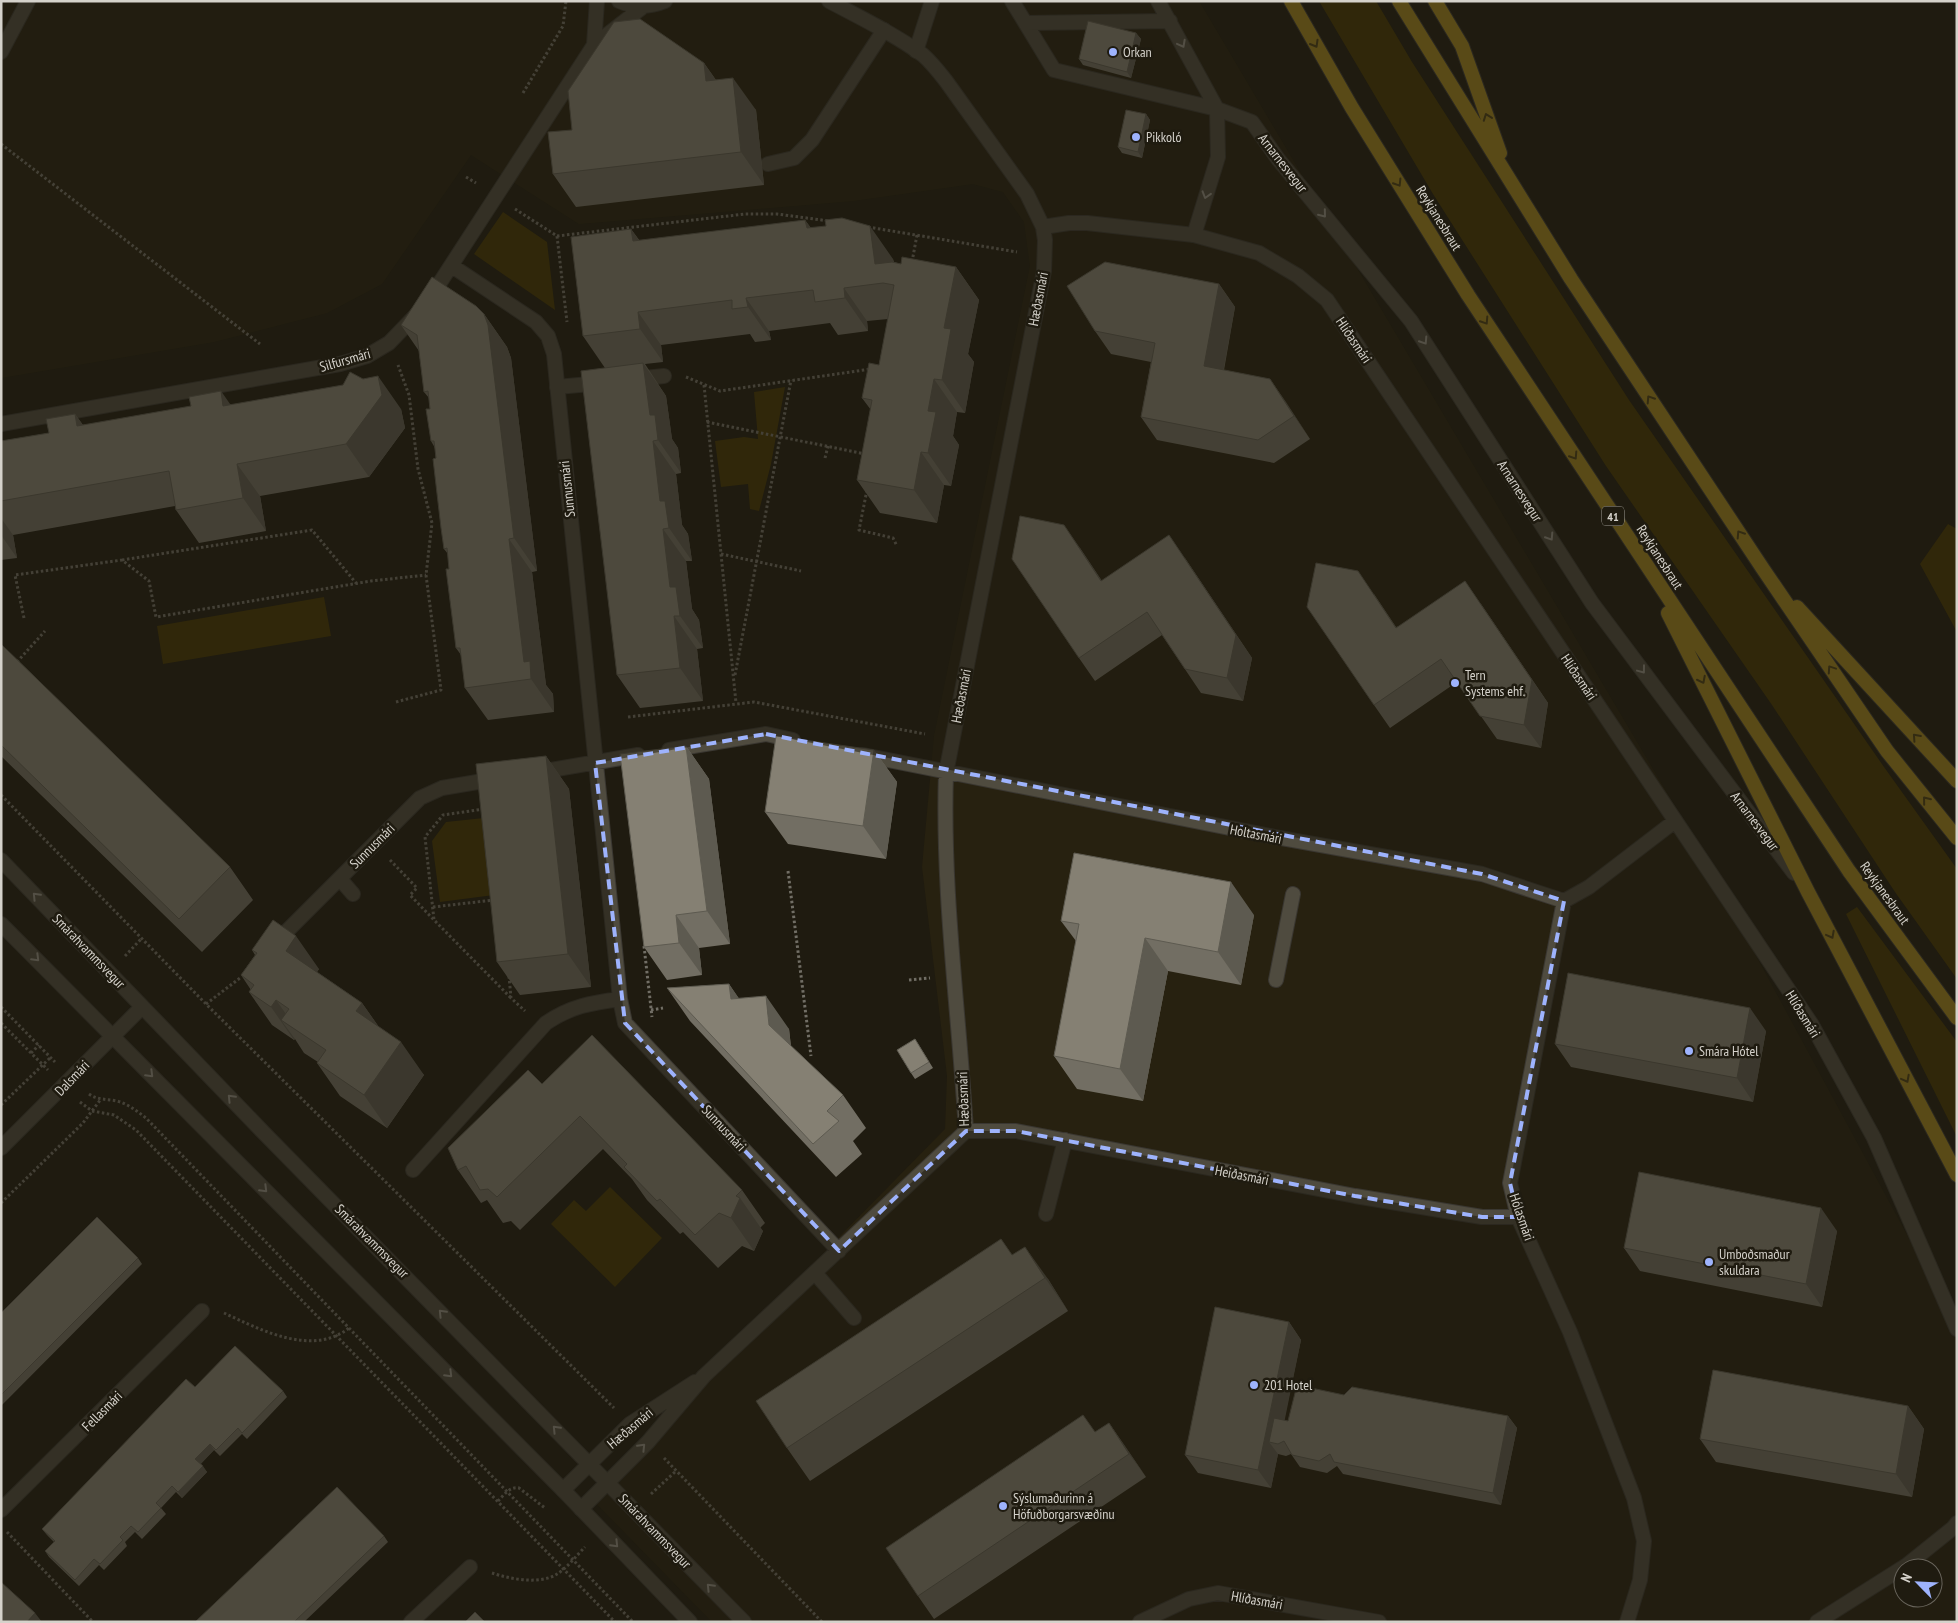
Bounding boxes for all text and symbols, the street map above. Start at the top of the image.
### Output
one-way arrow [1176,38,1186,47]
one-way arrow [1309,38,1319,47]
place label: Orkan [1123,43,1152,61]
marker: Orkan [1107,46,1119,58]
one-way arrow [1483,114,1493,122]
place label: Pikkoló [1146,128,1181,146]
street label: Arnarnesvegur [1254,130,1312,196]
marker: Pikkoló [1130,131,1142,143]
one-way arrow [1392,178,1402,187]
street label: Reykjanesbraut [1412,182,1466,254]
one-way arrow [1202,191,1212,199]
one-way arrow [1318,208,1326,217]
street label: Hæðasmári [1024,270,1052,328]
street label: Hlíðasmári [1332,313,1376,367]
one-way arrow [1479,315,1488,324]
one-way arrow [1418,335,1427,345]
street label: Silfursmári [317,344,373,376]
one-way arrow [1647,395,1656,404]
one-way arrow [1568,451,1577,460]
street label: Arnarnesvegur [1493,457,1547,525]
street label: Sunnusmári [555,460,579,518]
road number: 41 [1602,506,1624,526]
street label: Reykjanesbraut [1633,521,1688,593]
one-way arrow [1737,530,1746,540]
one-way arrow [1543,531,1553,540]
street label: Hlíðasmári [1557,650,1601,704]
one-way arrow [1637,664,1645,673]
one-way arrow [1828,665,1837,675]
place label: Tern Systems ehf. [1465,666,1525,700]
street label: Hæðasmári [947,667,975,725]
one-way arrow [1696,675,1706,684]
marker: Tern Systems ehf. [1449,677,1461,689]
one-way arrow [1913,734,1922,743]
street label: Arnarnesvegur [1727,788,1783,854]
one-way arrow [1924,797,1932,806]
street label: Sunnusmári [346,820,398,872]
street label: Holtasmári [1228,820,1284,848]
street label: Reykjanesbraut [1856,858,1914,928]
one-way arrow [33,892,42,901]
street label: Smárahvammsvegur [49,910,129,992]
one-way arrow [1825,930,1835,939]
one-way arrow [30,953,39,962]
street label: Hlíðasmári [1782,987,1824,1041]
place label: Smára Hótel [1699,1042,1759,1060]
marker: Smára Hótel [1683,1045,1695,1057]
street label: Dalsmári [51,1056,93,1100]
one-way arrow [144,1068,153,1077]
street label: Hæðasmári [953,1071,973,1127]
one-way arrow [1900,1074,1910,1083]
one-way arrow [227,1094,236,1103]
street label: Sunnusmári [698,1101,750,1155]
street label: Heiðasmári [1214,1161,1270,1189]
one-way arrow [259,1183,268,1192]
street label: Hólasmári [1506,1191,1538,1243]
street label: Smárahvammsvegur [331,1200,413,1282]
place label: Umboðsmaður skuldara [1719,1245,1790,1279]
marker: Umboðsmaður skuldara [1703,1256,1715,1268]
one-way arrow [439,1309,448,1318]
one-way arrow [443,1369,452,1378]
place label: 201 Hotel [1264,1376,1313,1394]
marker: 201 Hotel [1248,1379,1260,1391]
street label: Fellasmári [78,1387,126,1435]
street label: Hæðasmári [603,1404,657,1452]
one-way arrow [553,1426,562,1435]
one-way arrow [636,1444,645,1453]
place label: Sýslumaðurinn á Höfuðborgarsvæðinu [1013,1489,1115,1523]
street label: Smárahvammsvegur [615,1490,695,1572]
marker: Sýslumaðurinn á Höfuðborgarsvæðinu [997,1500,1009,1512]
one-way arrow [609,1538,618,1547]
north arrow [1893,1558,1943,1608]
text: N [1896,1571,1916,1585]
one-way arrow [707,1584,716,1593]
street label: Hlíðasmári [1230,1587,1284,1613]

